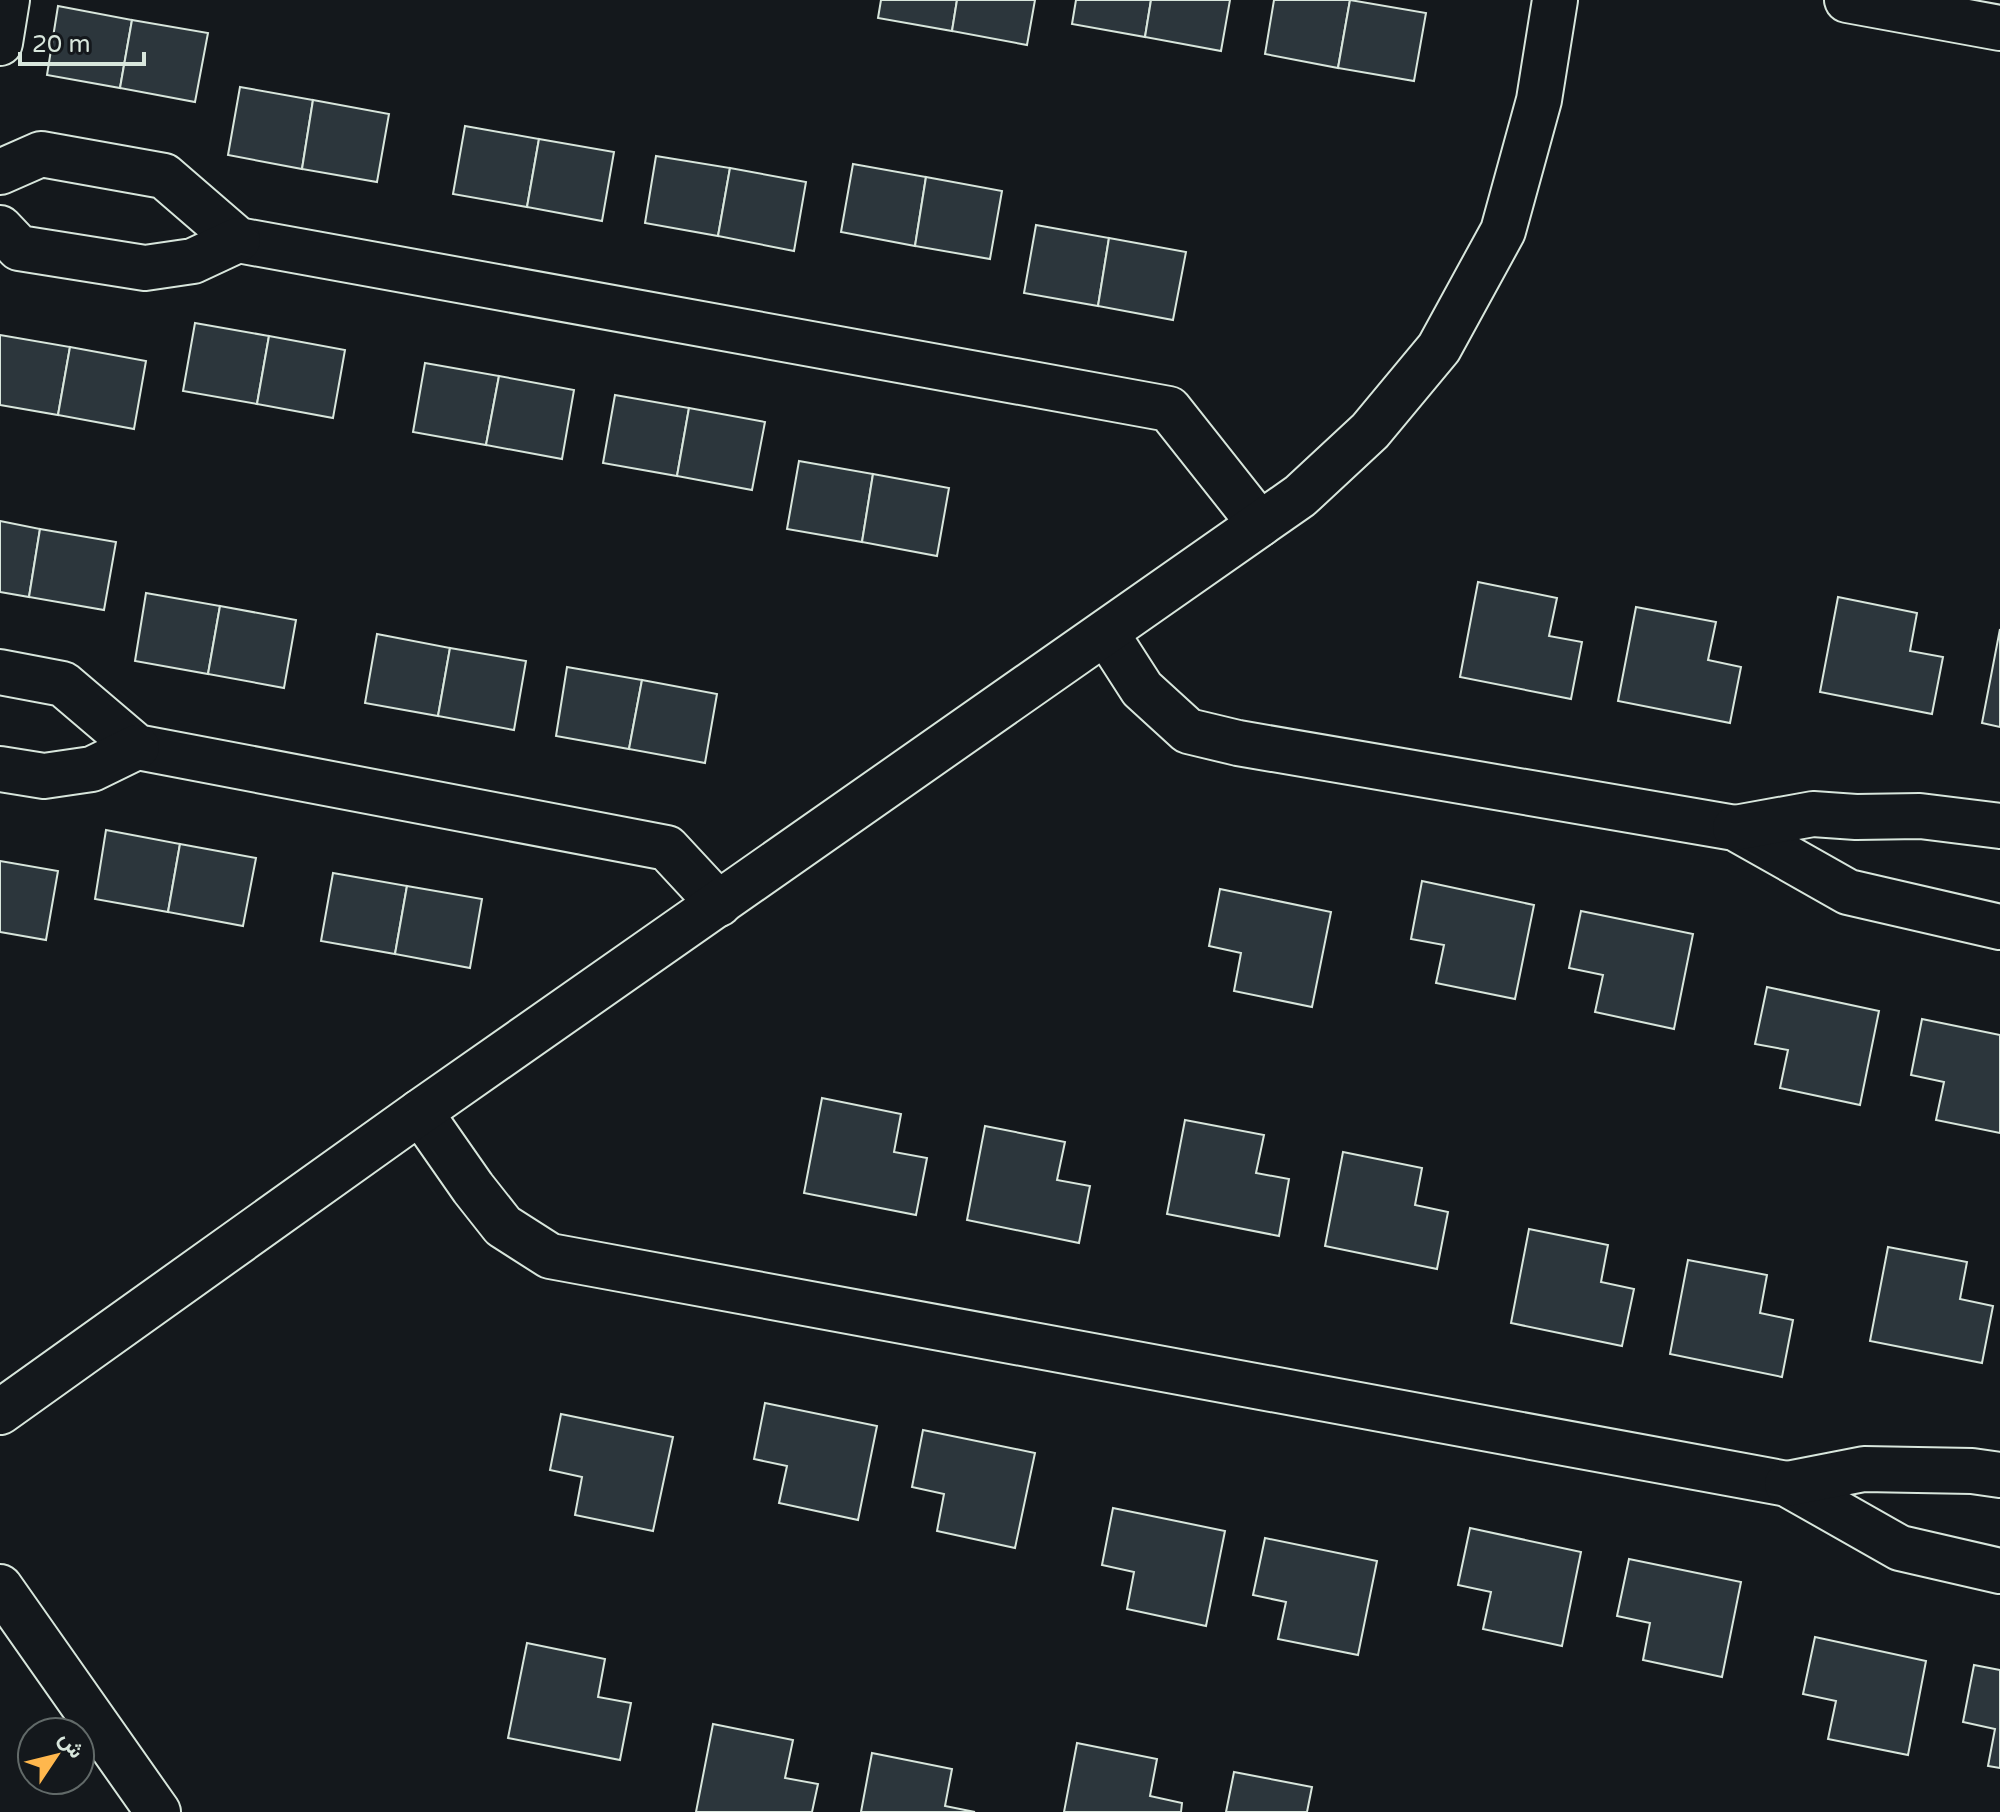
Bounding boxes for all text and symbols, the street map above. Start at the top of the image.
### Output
scale bar [20,16,144,66]
text: 20 m [32,30,90,59]
north arrow [16,1716,96,1796]
text: ش [53,1727,90,1763]

